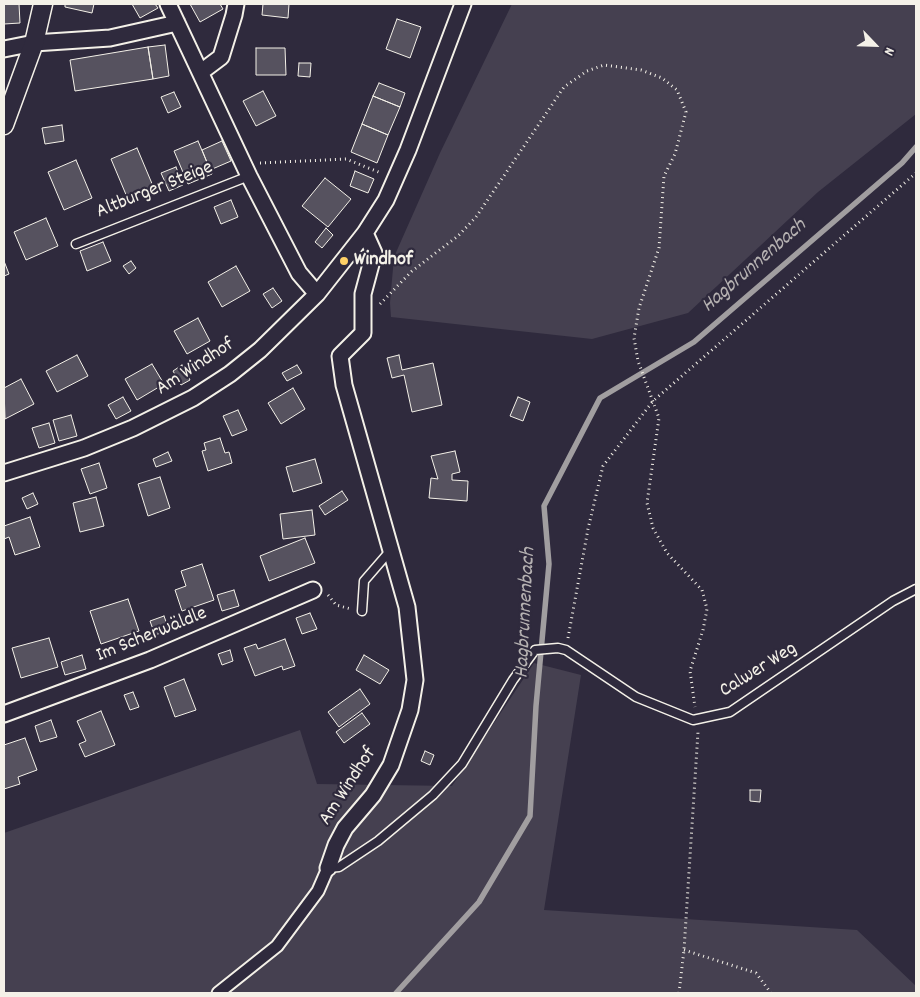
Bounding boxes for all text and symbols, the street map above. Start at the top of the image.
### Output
north arrow [850,20,900,70]
text: N [878,44,899,58]
street label: Altburger Steige [93,157,217,225]
water label: Hagbrunnenbach [697,214,813,320]
place label: Windhof [354,249,413,273]
marker: Windhof [338,255,350,267]
street label: Am Windhof [153,334,239,402]
water label: Hagbrunnenbach [511,547,543,679]
street label: Im Scherwäldle [93,603,211,669]
street label: Calwer Weg [716,638,802,704]
street label: Am Windhof [315,744,383,830]

